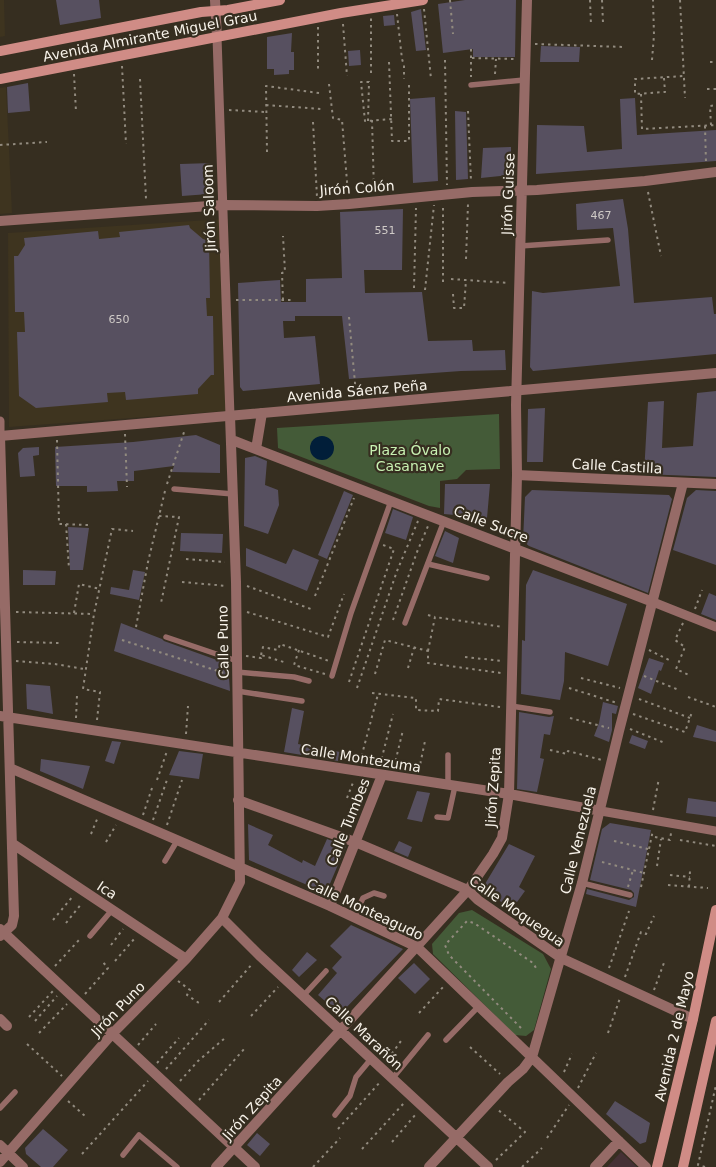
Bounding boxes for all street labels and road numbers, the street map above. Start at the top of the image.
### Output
street label: Avenida Almirante Miguel Grau [42,7,258,65]
street label: Jirón Guisse [499,153,517,236]
street label: Jirón Saloom [199,164,219,253]
street label: Jirón Colón [318,177,395,199]
street label: Avenida Sáenz Peña [286,377,428,405]
street label: Calle Castilla [571,456,663,476]
street label: Calle Sucre [451,502,531,546]
street label: Calle Puno [214,605,232,679]
street label: Calle Montezuma [300,741,422,775]
street label: Jirón Zepita [482,746,504,829]
street label: Calle Tumbes [323,776,373,868]
street label: Calle Venezuela [557,784,599,896]
street label: Calle Moquegua [466,872,568,950]
street label: Calle Monteagudo [304,875,426,943]
street label: Ica [94,878,120,902]
street label: Avenida 2 de Mayo [651,969,697,1103]
street label: Jirón Puno [87,978,148,1040]
street label: Calle Marañón [322,993,406,1073]
street label: Jirón Zepita [218,1073,285,1144]

